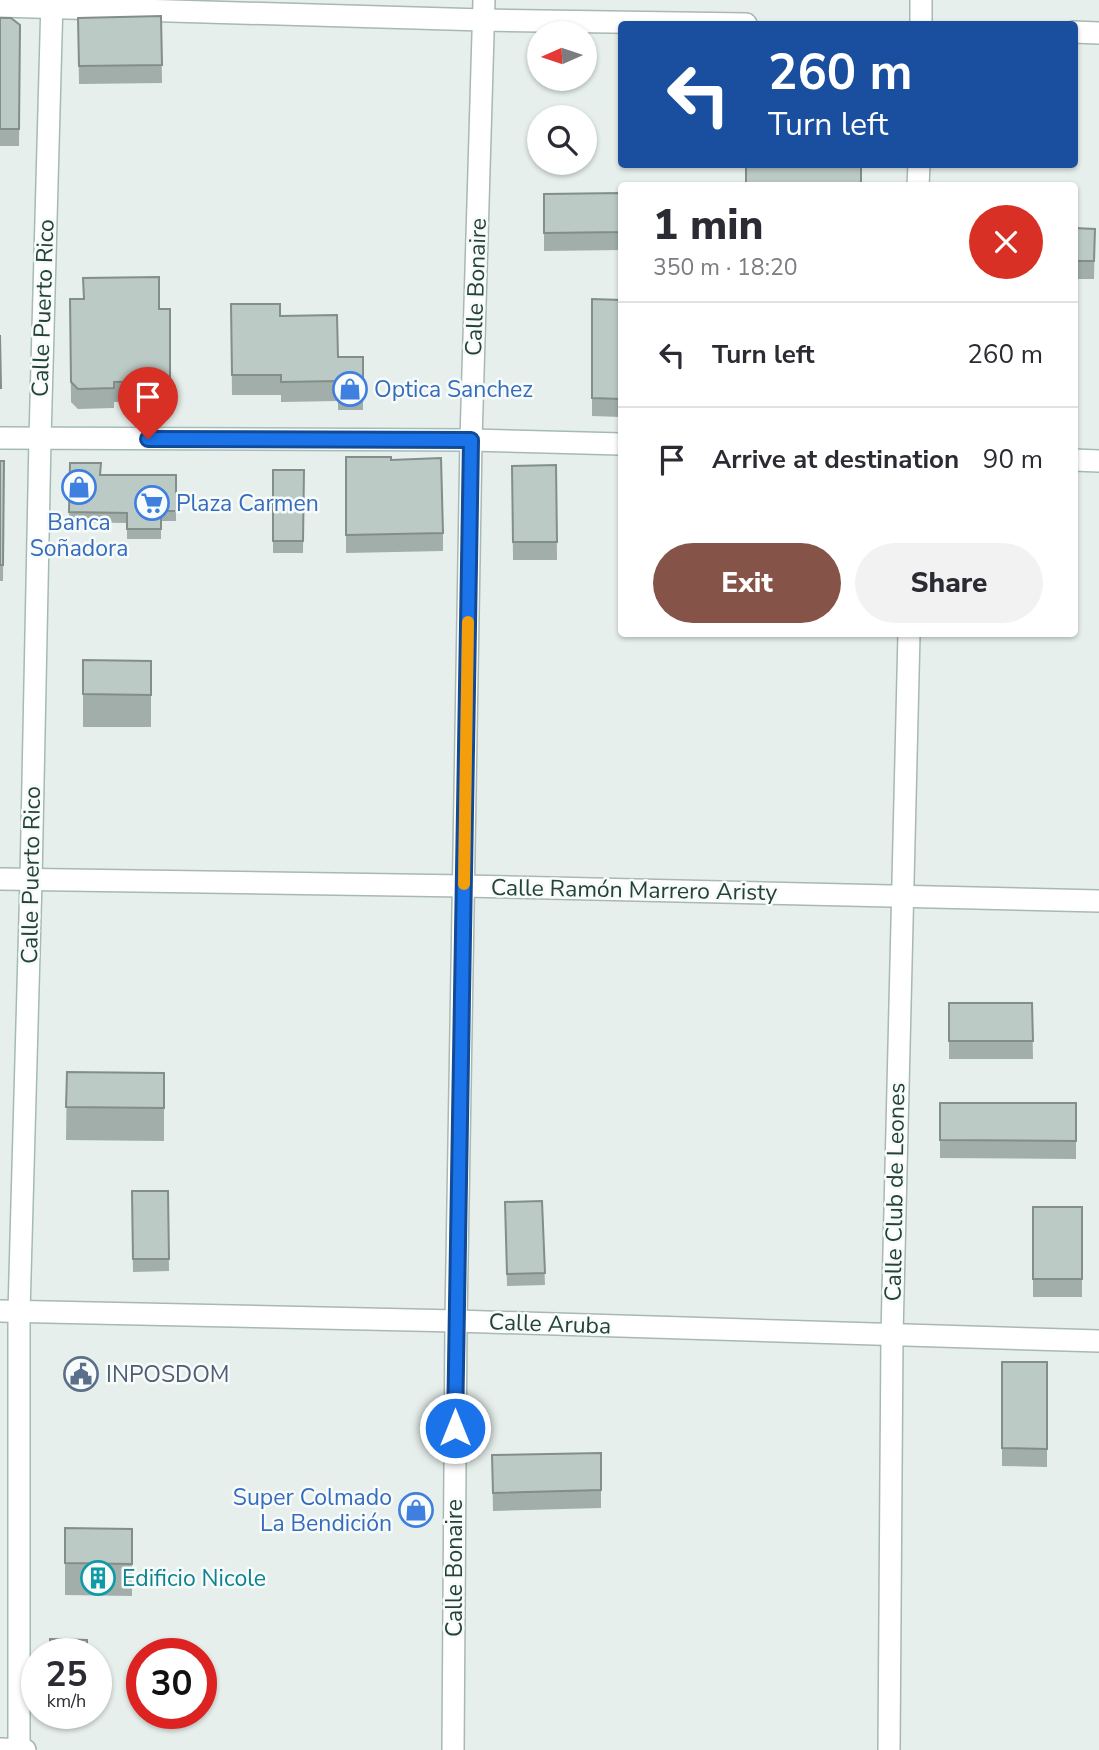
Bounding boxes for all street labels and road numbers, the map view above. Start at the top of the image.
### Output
street label: Calle Bonaire [458,217,494,357]
street label: Calle Puerto Rico [24,219,62,397]
street label: Calle Puerto Rico [14,786,48,964]
street label: Calle Ramón Marrero Aristy [491,872,778,908]
street label: Calle Club de Leones [878,1082,912,1302]
street label: Calle Aruba [488,1306,612,1342]
street label: Calle Bonaire [439,1499,470,1637]

